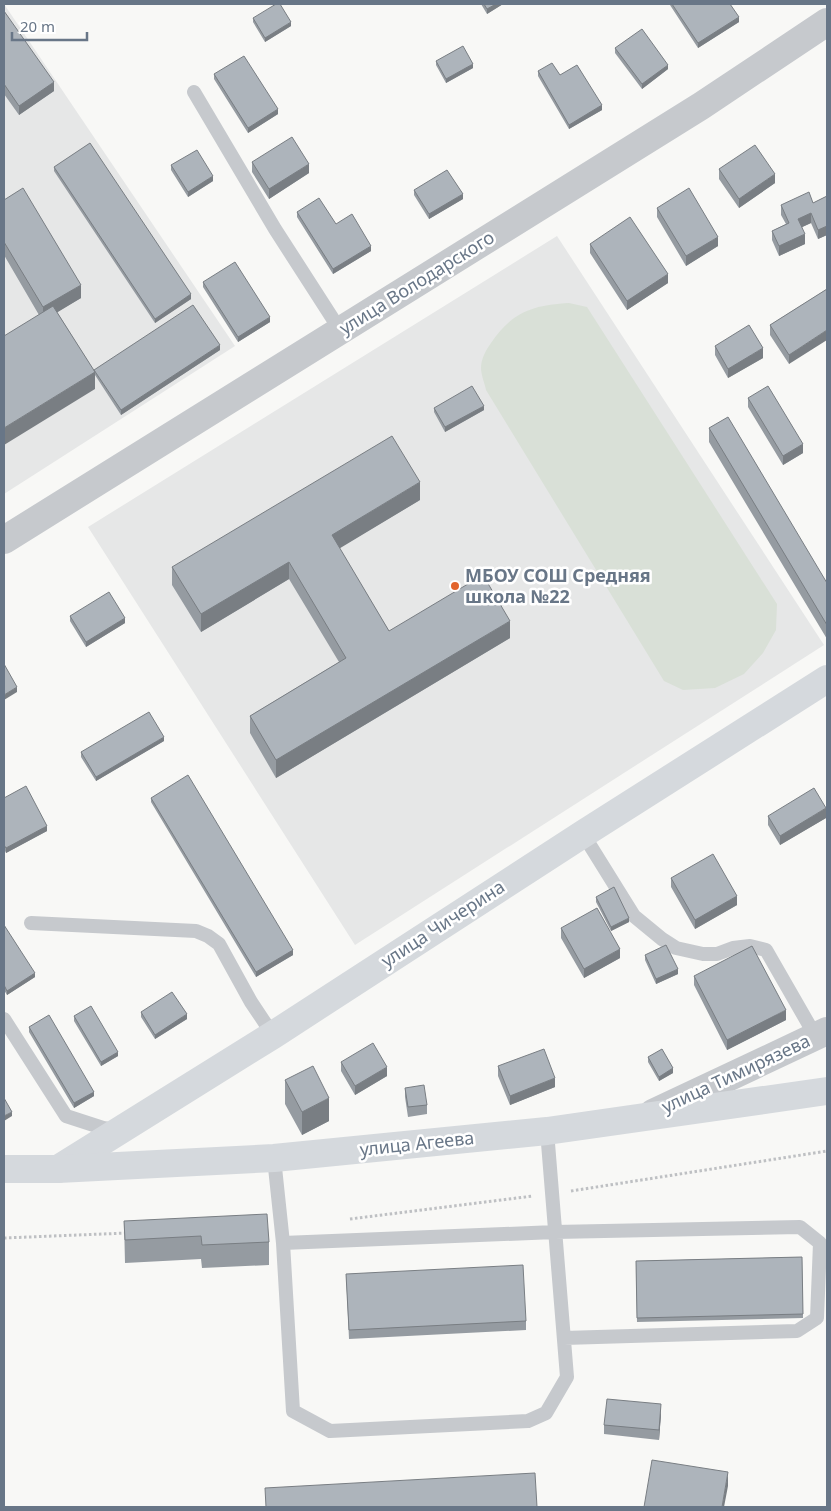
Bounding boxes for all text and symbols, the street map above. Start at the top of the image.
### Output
scale bar [12,10,88,42]
text: 20 m [20,16,55,36]
street label: улица Володарского [335,225,498,340]
place label: МБОУ СОШ Средняя школа №22 [465,563,651,608]
marker: МБОУ СОШ Средняя школа №22 [449,580,461,592]
street label: улица Чичерина [376,874,509,972]
street label: улица Тимирязева [657,1028,814,1118]
street label: улица Агеева [359,1125,475,1161]

